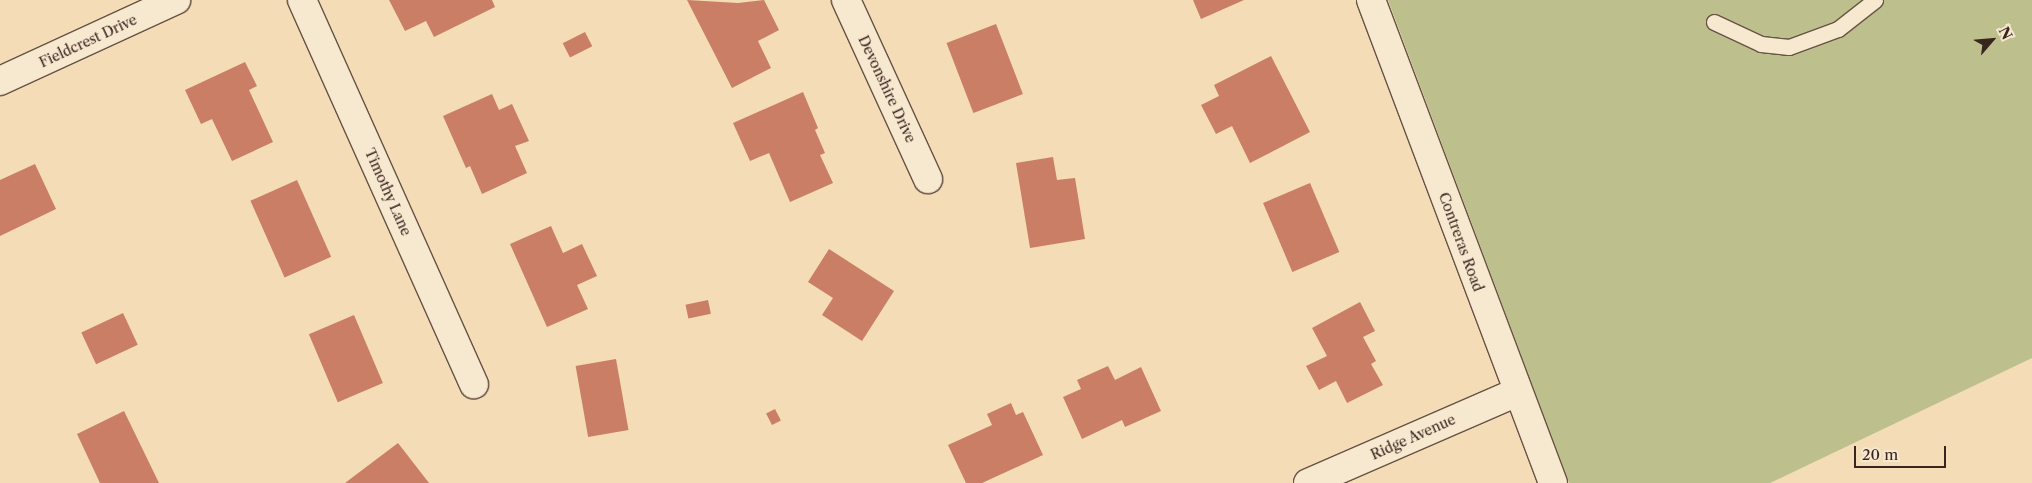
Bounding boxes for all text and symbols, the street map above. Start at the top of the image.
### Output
street label: Fieldcrest Drive [36,11,140,71]
north arrow [1967,15,2017,65]
text: N [1995,24,2016,43]
street label: Devonshire Drive [855,33,919,145]
street label: Timothy Lane [361,146,415,238]
street label: Contreras Road [1435,190,1487,294]
street label: Ridge Avenue [1368,411,1458,463]
scale bar [1857,436,1950,468]
text: 20 m [1862,445,1898,464]

